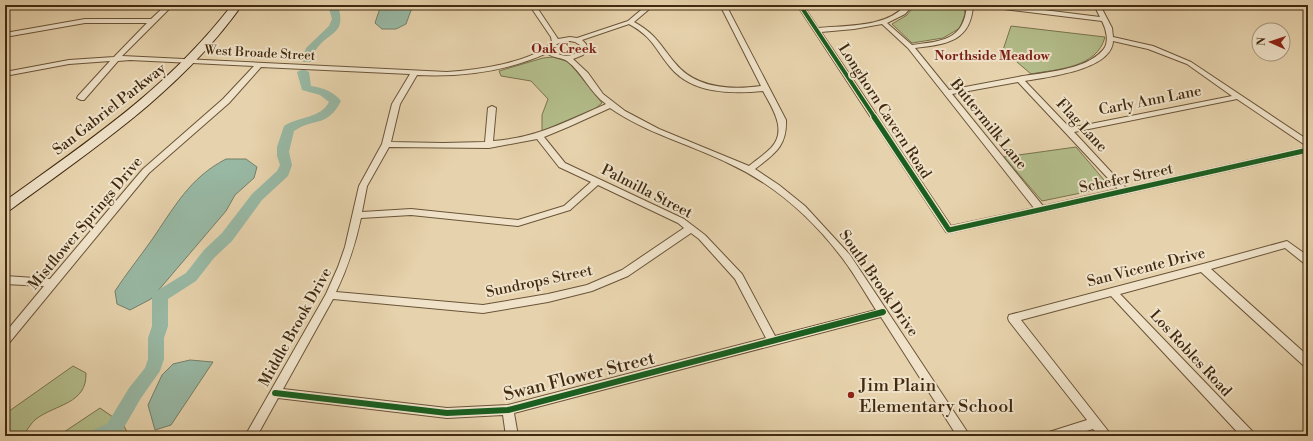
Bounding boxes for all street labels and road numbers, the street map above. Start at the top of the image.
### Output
street label: Longhorn Cavern Road [834,40,936,183]
street label: West Broade Street [203,42,316,64]
street label: San Gabriel Parkway [49,59,170,160]
street label: Buttermilk Lane [946,74,1031,174]
street label: Carly Ann Lane [1097,81,1203,120]
street label: Flag Lane [1052,94,1111,156]
street label: Mistflower Springs Drive [24,153,147,294]
street label: Schefer Street [1077,159,1176,198]
street label: Palmilla Street [598,160,696,223]
street label: South Brook Drive [835,226,922,340]
street label: San Vicente Drive [1085,244,1207,291]
street label: Sundrops Street [484,261,595,302]
street label: Middle Brook Drive [255,264,336,390]
street label: Los Robles Road [1146,306,1236,401]
street label: Swan Flower Street [501,346,658,406]

